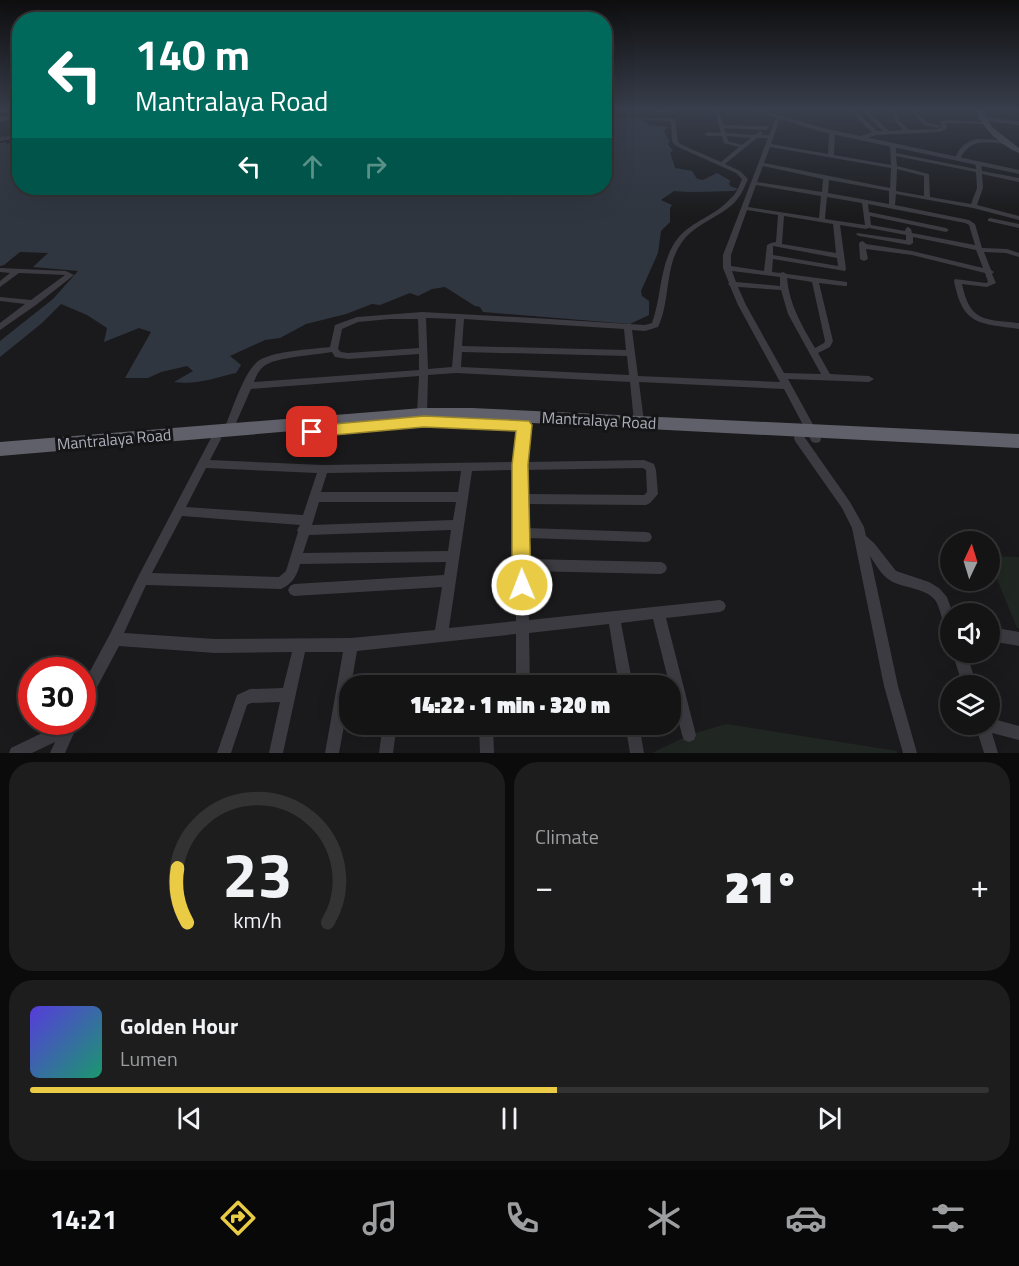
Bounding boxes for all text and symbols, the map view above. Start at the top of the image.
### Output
text: 140 m [135,22,250,86]
icon: left [36,36,114,114]
text: Mantralaya Road [135,80,328,121]
icon: left [233,150,266,183]
icon: ahead [296,150,329,183]
icon: right [359,150,392,183]
street label: Mantralaya Road [541,405,657,435]
pin [286,406,337,457]
icon: arrive [295,415,328,448]
street label: Mantralaya Road [56,422,172,456]
north arrow [940,531,1000,591]
map controls [940,531,1000,735]
position arrow [490,553,554,617]
button: sound [940,603,1000,663]
speed limit sign: 30 [18,657,96,735]
button: layers [940,675,1000,735]
text: 14:22 · 1 min · 320 m [410,688,610,722]
text: Climate [535,821,599,852]
text: 23 [222,826,292,921]
text: 21° [725,852,799,920]
text: − [535,861,553,911]
text: + [971,861,989,911]
text: km/h [233,905,281,937]
text: Golden Hour [120,1009,238,1043]
text: Lumen [120,1043,178,1074]
icon: previous [173,1102,206,1135]
icon: pause [493,1102,526,1135]
icon: next [813,1102,846,1135]
icon: directions [217,1197,259,1239]
icon: music [359,1197,401,1239]
icon: phone [501,1197,543,1239]
icon: climate [643,1197,685,1239]
icon: car [785,1197,827,1239]
icon: filters [927,1197,969,1239]
text: 14:21 [50,1198,117,1239]

